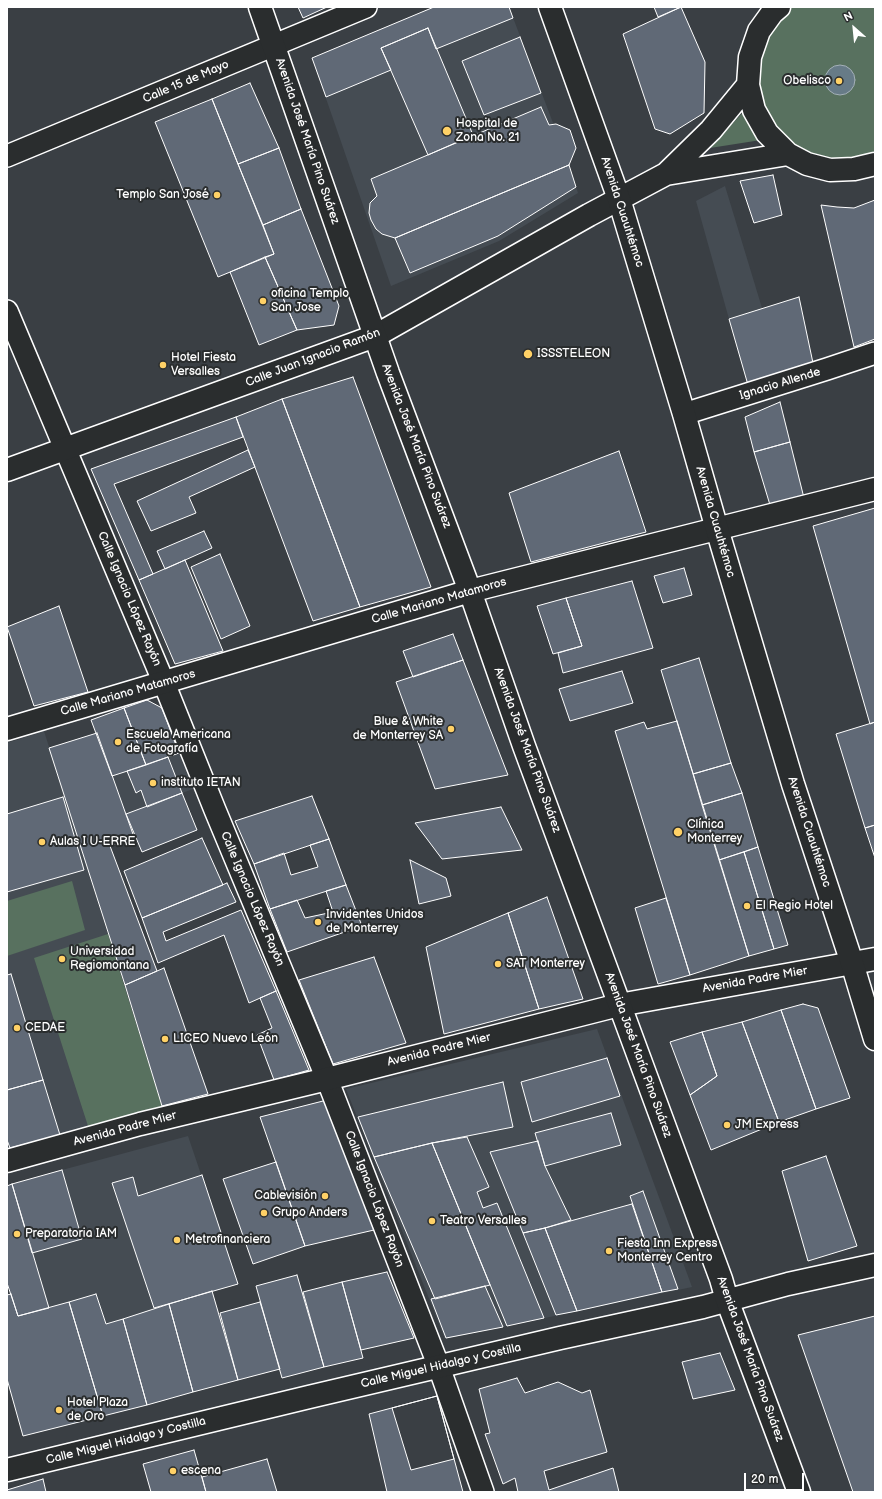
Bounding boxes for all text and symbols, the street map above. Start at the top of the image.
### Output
north arrow [834,8,874,48]
text: N [842,9,855,25]
street label: Avenida José María Pino Suárez [272,56,342,226]
street label: Calle 15 de Mayo [141,57,231,107]
place label: Obelisco [783,74,831,88]
marker: Obelisco [834,76,844,86]
place label: Hospital de Zona No. 21 [456,117,520,145]
marker: Hospital de Zona No. 21 [441,125,453,137]
street label: Avenida Cuauhtémoc [597,155,647,269]
place label: Templo San José [116,188,209,202]
marker: Templo San José [212,190,222,200]
place label: oficina Templo San Jose [271,287,349,315]
marker: oficina Templo San Jose [258,296,268,306]
street label: Calle Juan Ignacio Ramón [244,326,382,390]
place label: ISSSTELEON [537,347,610,361]
marker: ISSSTELEON [522,348,534,360]
place label: Hotel Fiesta Versalles [171,351,236,379]
marker: Hotel Fiesta Versalles [158,360,168,370]
street label: Avenida José María Pino Suárez [378,362,454,530]
street label: Ignacio Allende [738,365,822,403]
street label: Avenida Cuauhtémoc [692,465,738,579]
street label: Calle Ignacio López Rayón [94,530,164,668]
street label: Calle Mariano Matamoros [370,575,508,627]
street label: Avenida José María Pino Suárez [490,665,564,835]
street label: Calle Mariano Matamoros [59,667,197,719]
place label: Blue & White de Monterrey SA [353,715,443,743]
marker: Blue & White de Monterrey SA [446,724,456,734]
place label: Escuela Americana de Fotografía [126,728,231,756]
marker: Escuela Americana de Fotografía [113,737,123,747]
street label: Avenida Cuauhtémoc [784,775,834,889]
place label: instituto IETAN [161,776,241,790]
marker: instituto IETAN [148,778,158,788]
place label: Clínica Monterrey [687,818,742,846]
marker: Clínica Monterrey [672,826,684,838]
street label: Calle Ignacio López Rayón [217,830,287,968]
place label: Aulas I U-ERRE [50,835,135,849]
marker: Aulas I U-ERRE [37,837,47,847]
place label: El Regio Hotel [755,899,833,913]
marker: El Regio Hotel [742,901,752,911]
place label: Invidentes Unidos de Monterrey [326,908,423,936]
marker: Invidentes Unidos de Monterrey [313,917,323,927]
place label: Universidad Regiomontana [70,945,149,973]
marker: Universidad Regiomontana [57,954,67,964]
place label: SAT Monterrey [506,957,585,971]
marker: SAT Monterrey [493,959,503,969]
street label: Avenida Padre Mier [702,964,808,996]
street label: Avenida José María Pino Suárez [601,970,675,1140]
place label: CEDAE [25,1021,65,1035]
marker: CEDAE [12,1023,22,1033]
street label: Avenida Padre Mier [386,1030,492,1070]
place label: LICEO Nuevo León [173,1032,278,1046]
marker: LICEO Nuevo León [160,1034,170,1044]
street label: Avenida Padre Mier [72,1108,178,1150]
place label: JM Express [735,1118,799,1132]
marker: JM Express [722,1120,732,1130]
street label: Calle Ignacio López Rayón [341,1129,407,1269]
place label: Cablevisión [254,1189,317,1203]
marker: Cablevisión [320,1191,330,1201]
place label: Grupo Anders [272,1206,347,1220]
marker: Grupo Anders [259,1208,269,1218]
place label: Teatro Versalles [440,1214,527,1228]
marker: Teatro Versalles [427,1216,437,1226]
place label: Preparatoria IAM [25,1227,117,1241]
marker: Preparatoria IAM [12,1229,22,1239]
place label: Metrofinanciera [185,1233,270,1247]
marker: Metrofinanciera [172,1235,182,1245]
place label: Fiesta Inn Express Monterrey Centro [617,1237,717,1265]
marker: Fiesta Inn Express Monterrey Centro [604,1246,614,1256]
street label: Avenida José María Pino Suárez [713,1274,787,1444]
street label: Calle Miguel Hidalgo y Costilla [359,1341,523,1391]
place label: Hotel Plaza de Oro [67,1396,128,1424]
marker: Hotel Plaza de Oro [54,1405,64,1415]
street label: Calle Miguel Hidalgo y Costilla [45,1414,207,1468]
place label: escena [181,1464,221,1478]
scale bar [746,1465,806,1491]
marker: escena [168,1466,178,1476]
text: 20 m [751,1472,778,1487]

